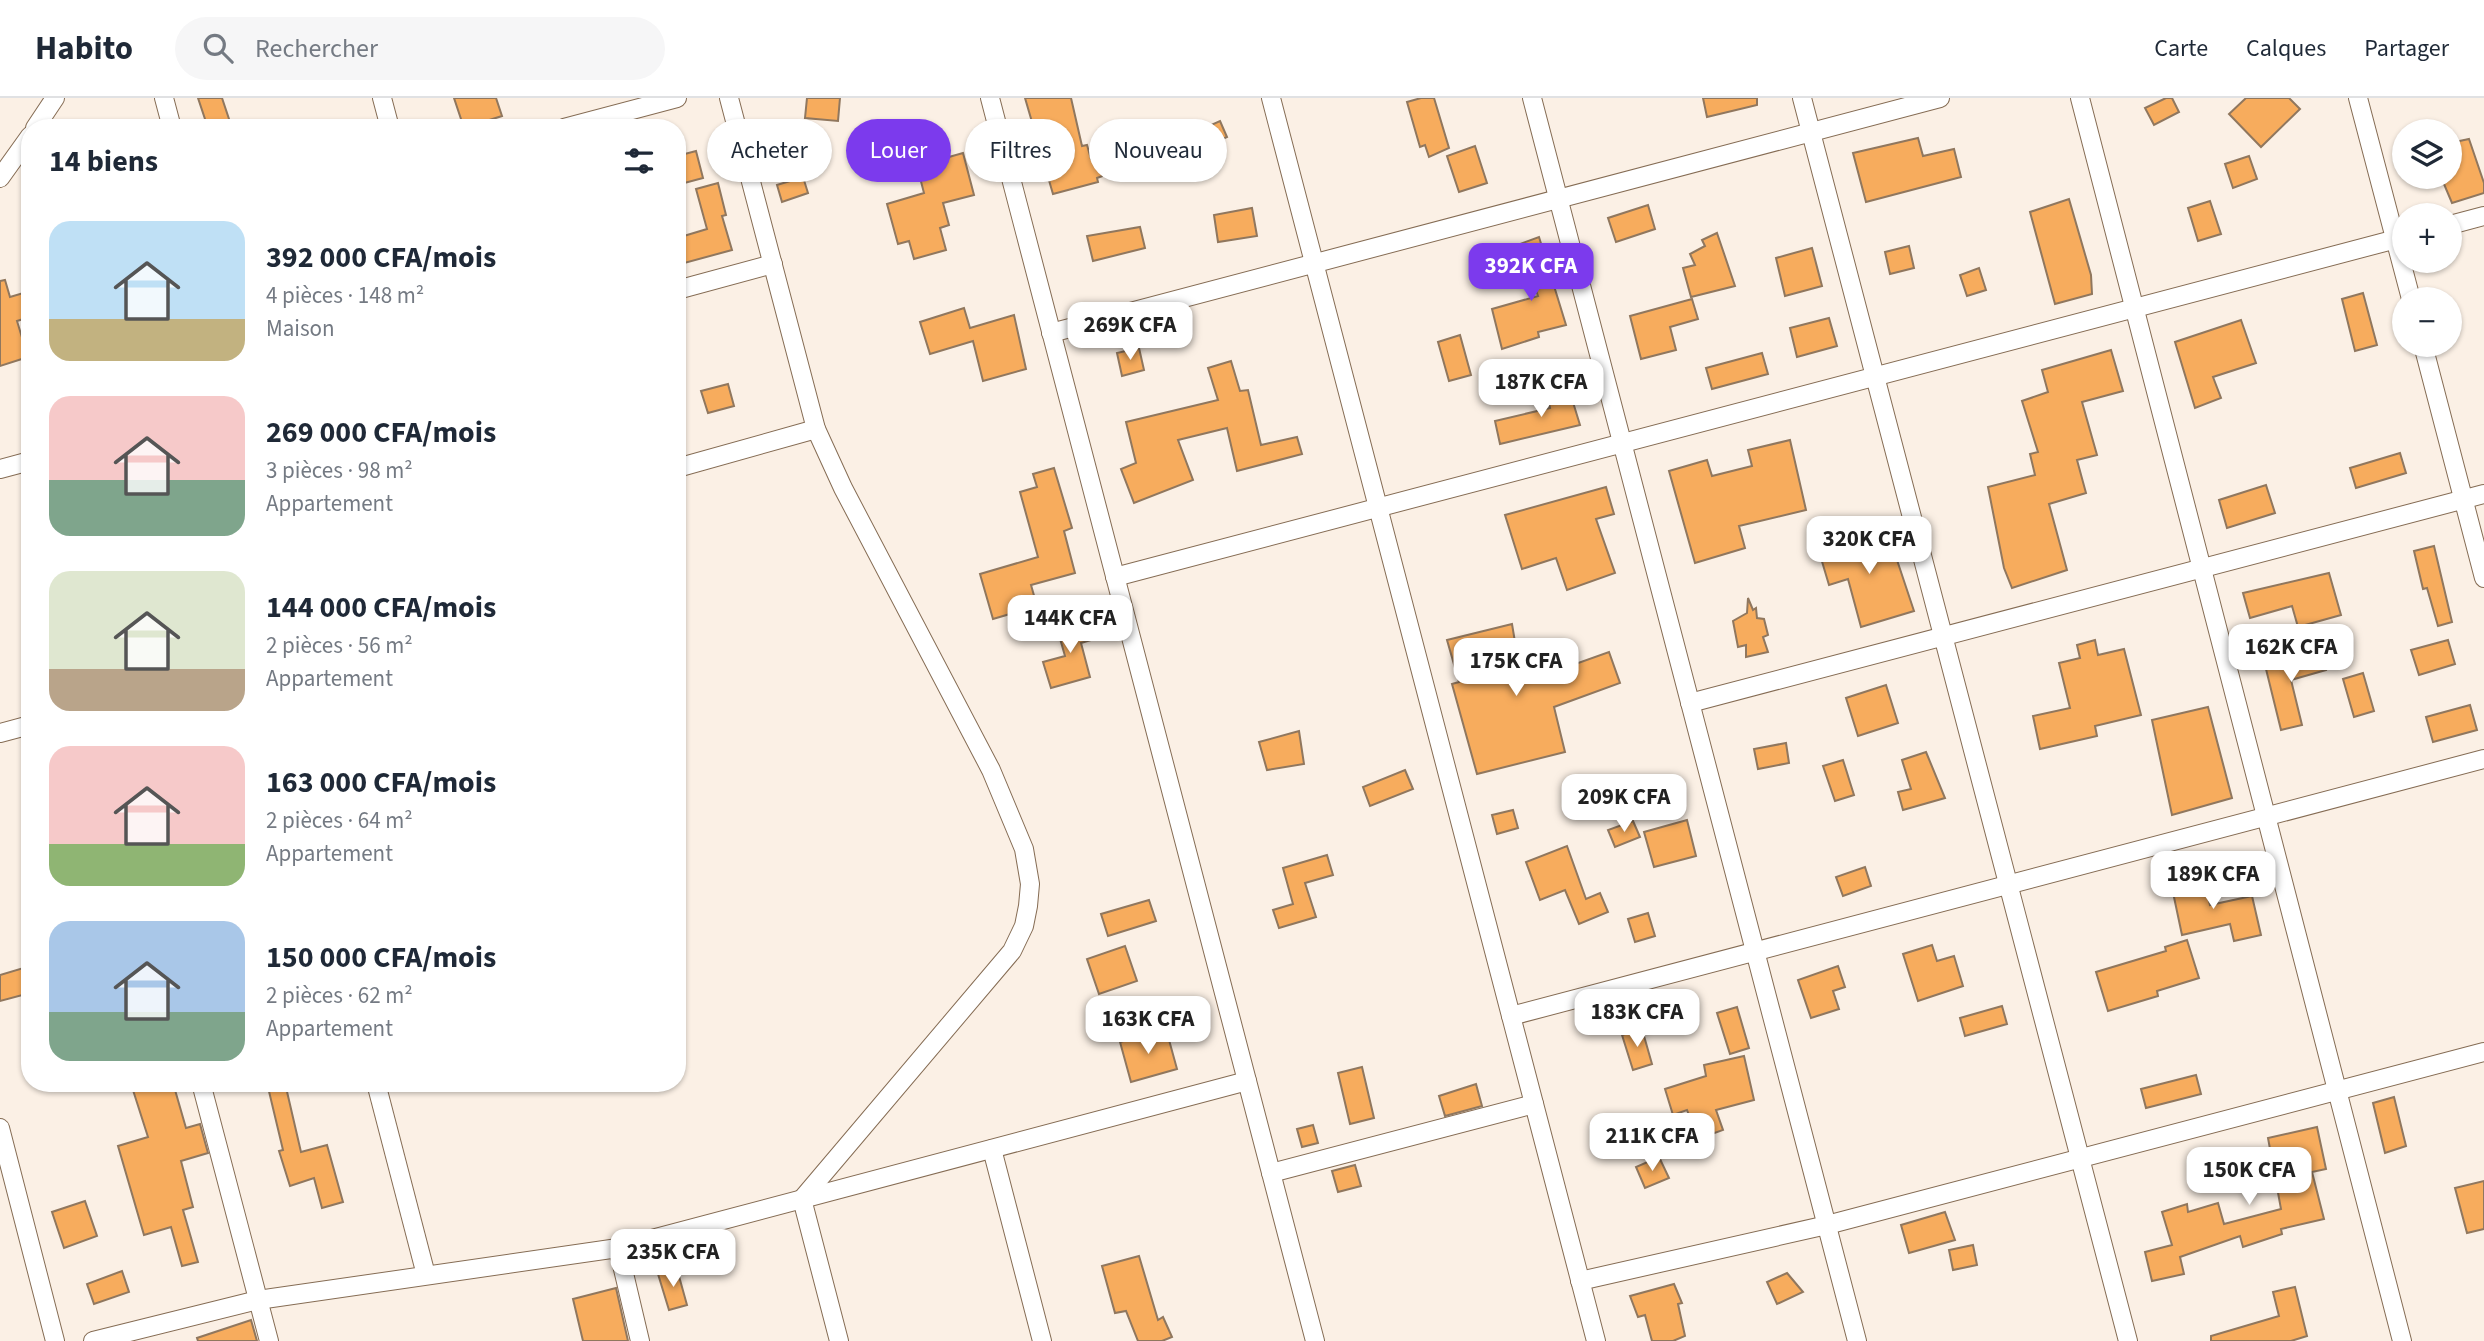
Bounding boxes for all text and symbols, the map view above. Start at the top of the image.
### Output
search box [175,17,665,80]
text: Habito [35,25,133,72]
icon: search [199,29,237,67]
text: Rechercher [255,30,378,67]
text: Carte [2154,31,2208,66]
text: Calques [2246,31,2326,66]
text: Partager [2364,31,2449,66]
chip: Acheter [707,119,832,182]
chip: Louer [846,119,951,182]
chip: Filtres [965,119,1075,182]
chip: Nouveau [1089,119,1227,182]
map controls [2392,119,2462,357]
button: layers [2392,119,2462,189]
text: 14 biens [49,140,158,183]
icon: filters [620,142,658,180]
button: + [2392,203,2462,273]
text: 392 000 CFA/mois [266,236,496,279]
pin: 392K CFA [1459,244,1603,303]
icon: home [105,249,189,333]
text: 392K CFA [1485,249,1577,282]
text: 4 pièces · 148 m² [266,279,424,312]
button: − [2392,287,2462,357]
pin: 269K CFA [1058,302,1202,362]
text: 269K CFA [1084,308,1176,341]
text: Maison [266,312,335,345]
pin: 187K CFA [1469,360,1613,419]
text: 187K CFA [1495,365,1587,398]
text: 269 000 CFA/mois [266,411,496,454]
icon: home [105,424,189,508]
text: 3 pièces · 98 m² [266,454,413,487]
text: Appartement [266,487,393,520]
pin: 320K CFA [1797,517,1941,576]
text: 320K CFA [1823,522,1915,555]
text: 144 000 CFA/mois [266,586,496,629]
pin: 144K CFA [998,596,1142,655]
icon: home [105,599,189,683]
text: 144K CFA [1024,601,1116,634]
pin: 162K CFA [2219,624,2363,684]
text: 2 pièces · 56 m² [266,629,413,662]
text: 162K CFA [2245,630,2337,663]
pin: 175K CFA [1444,638,1588,698]
text: 175K CFA [1470,644,1562,677]
text: Appartement [266,662,393,695]
text: 163 000 CFA/mois [266,761,496,804]
icon: home [105,774,189,858]
pin: 209K CFA [1552,774,1696,834]
text: 209K CFA [1578,780,1670,813]
text: 2 pièces · 64 m² [266,804,413,837]
text: Appartement [266,837,393,870]
pin: 189K CFA [2141,852,2285,911]
text: 189K CFA [2167,857,2259,890]
text: 150 000 CFA/mois [266,936,496,979]
icon: home [105,949,189,1033]
text: 2 pièces · 62 m² [266,979,413,1012]
pin: 183K CFA [1565,990,1709,1049]
text: 183K CFA [1591,995,1683,1028]
pin: 163K CFA [1076,996,1220,1056]
text: 163K CFA [1102,1002,1194,1035]
text: Appartement [266,1012,393,1045]
pin: 211K CFA [1580,1114,1724,1173]
text: 211K CFA [1606,1119,1698,1152]
pin: 150K CFA [2177,1148,2321,1207]
text: 150K CFA [2203,1153,2295,1186]
pin: 235K CFA [601,1230,745,1289]
text: 235K CFA [627,1235,719,1268]

